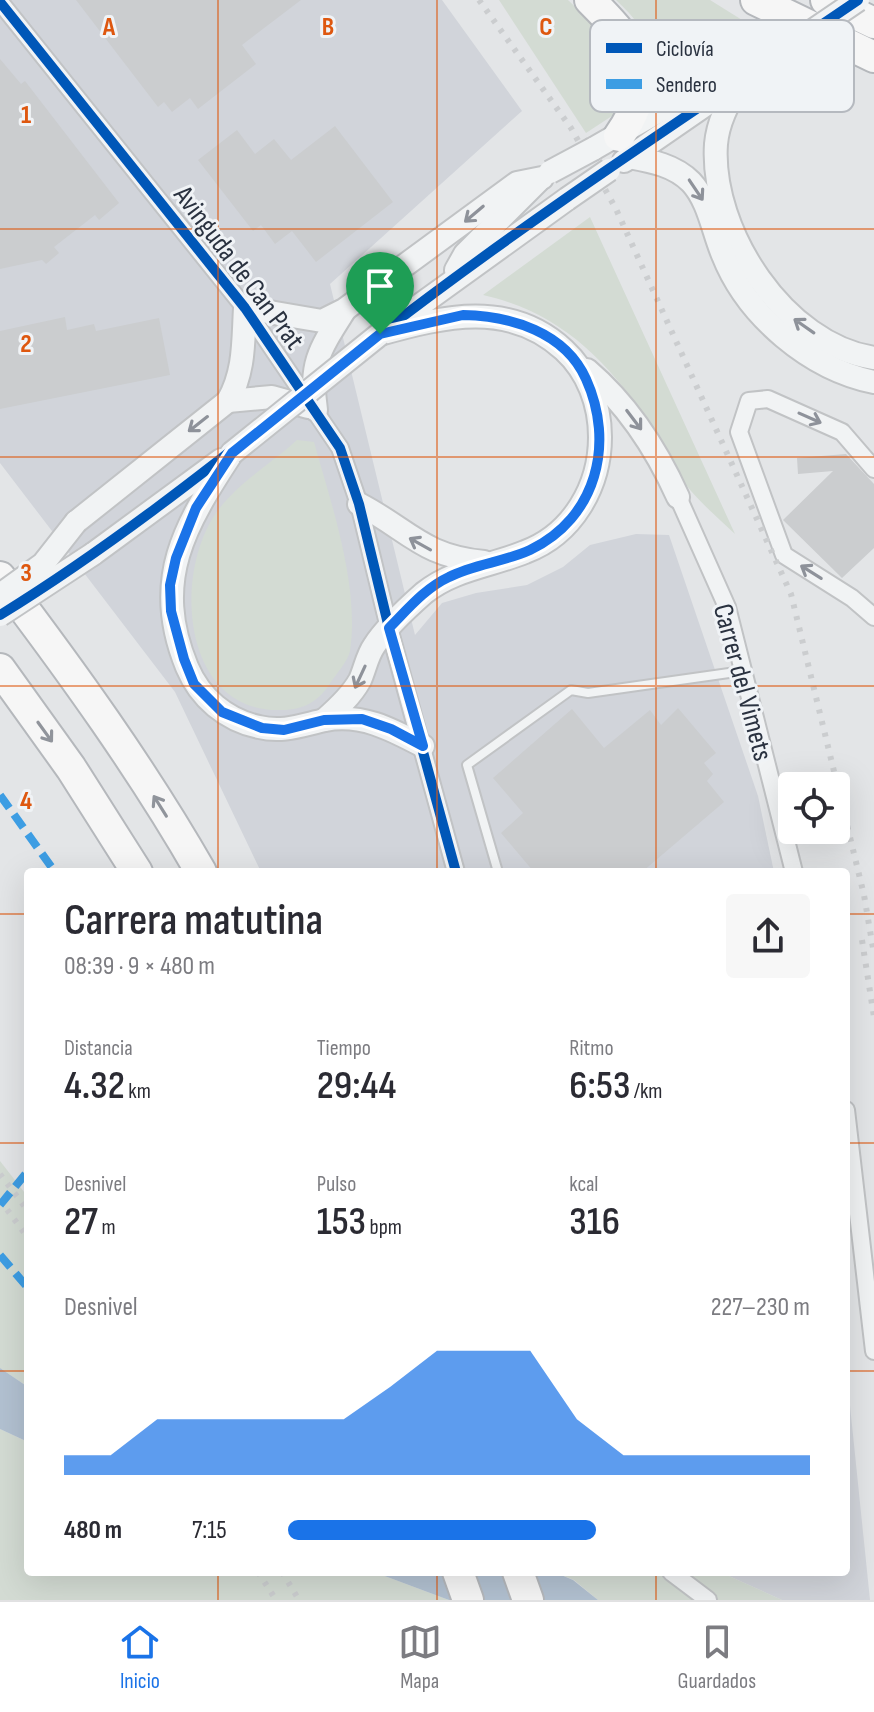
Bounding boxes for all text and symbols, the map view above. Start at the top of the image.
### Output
text: A [102,12,116,43]
text: B [322,12,334,43]
text: C [539,12,553,43]
legend [590,20,854,112]
text: Ciclovía [656,36,714,63]
text: Sendero [656,72,717,99]
text: 1 [21,100,31,131]
street label: Avinguda de Can Prat [166,179,311,356]
one-way arrow [688,179,704,201]
one-way arrow [464,205,485,223]
pin [346,252,414,334]
icon: arrive [358,264,402,308]
one-way arrow [794,318,816,334]
text: 2 [20,329,32,360]
one-way arrow [625,409,642,430]
one-way arrow [798,411,822,426]
one-way arrow [188,416,209,433]
one-way arrow [409,536,432,552]
text: 3 [20,558,32,589]
one-way arrow [800,563,823,579]
street label: Carrer del Vimets [706,600,779,765]
one-way arrow [352,665,367,689]
one-way arrow [37,721,53,743]
map controls [778,772,850,844]
button: locate [778,772,850,844]
text: 4 [20,786,32,817]
one-way arrow [151,795,168,817]
text: Carrera matutina [64,894,323,947]
button: share [726,894,810,978]
text: 08:39 · 9 × 480 m [64,951,215,982]
text: Distancia [64,1035,133,1062]
text: Tiempo [317,1035,371,1062]
text: Ritmo [569,1035,614,1062]
text: 4.32 [64,1062,125,1110]
text: 29:44 [317,1062,396,1110]
text: 6:53 [569,1062,630,1110]
text: km [125,1078,151,1105]
text: /km [630,1078,662,1105]
text: Desnivel [64,1171,126,1198]
text: Pulso [317,1171,356,1198]
text: kcal [569,1171,598,1198]
text: 27 [64,1198,98,1246]
text: 153 [317,1198,366,1246]
text: 316 [569,1198,620,1246]
text: m [98,1214,116,1241]
text: bpm [366,1214,402,1241]
text: Desnivel [64,1292,138,1323]
text: 227–230 m [711,1292,810,1323]
text: 480 m [64,1515,122,1546]
text: 7:15 [192,1515,227,1546]
tab: Inicio [118,1620,162,1695]
tab: Mapa [398,1620,442,1695]
tab: Guardados [678,1620,756,1695]

